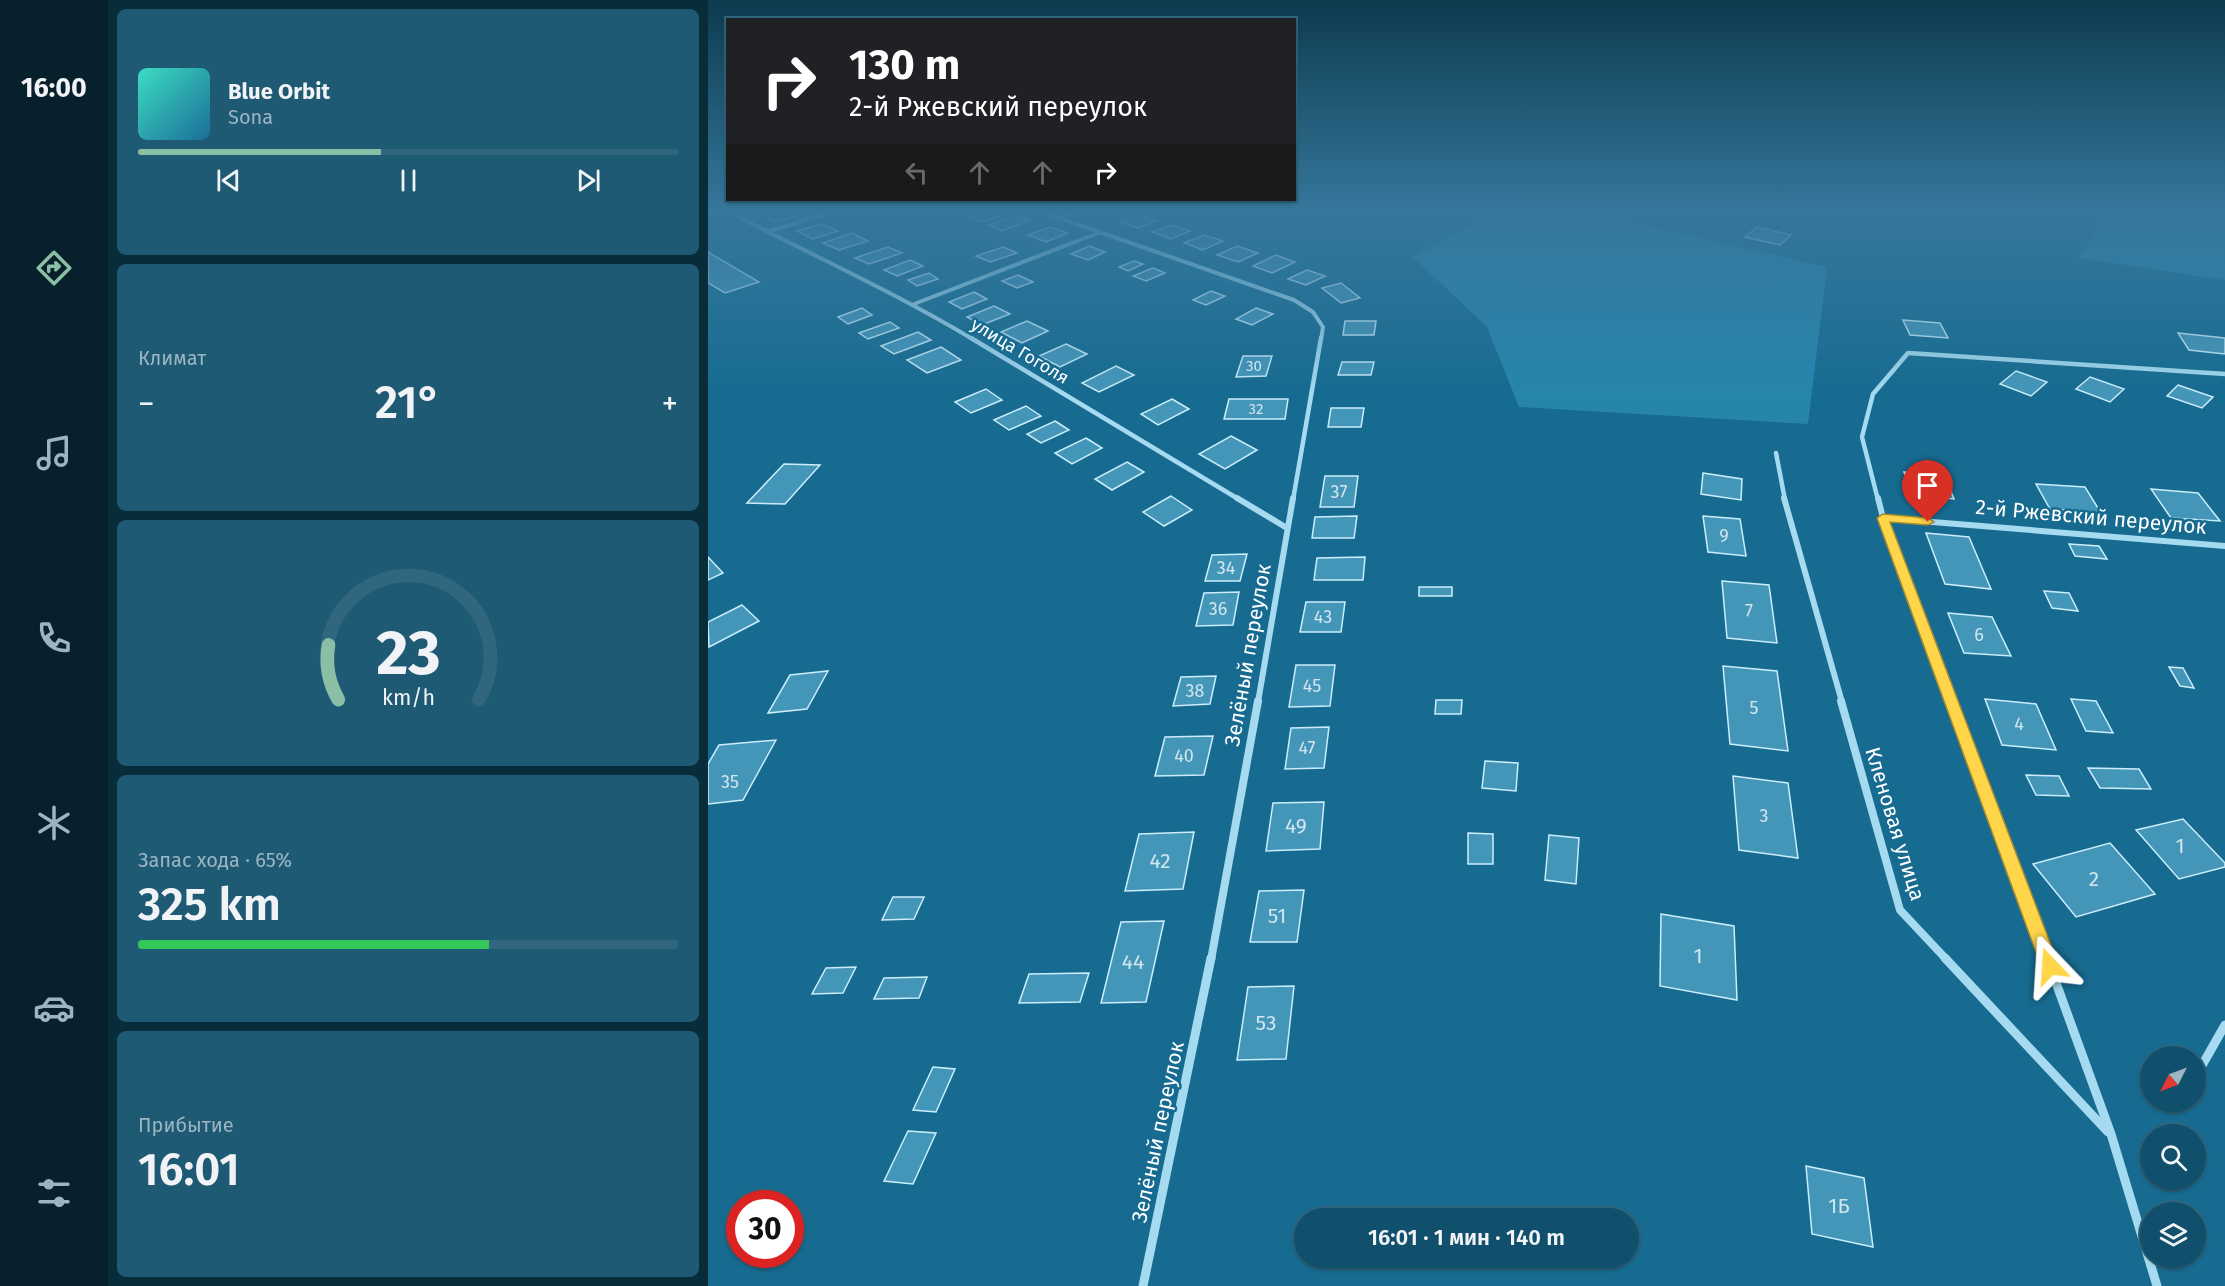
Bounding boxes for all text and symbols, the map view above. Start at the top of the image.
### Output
text: 130 m [849,40,960,90]
icon: right [750,42,828,120]
text: 16:00 [21,72,87,104]
text: Blue Orbit [228,78,330,105]
text: 2-й Ржевский переулок [849,91,1147,123]
text: Sona [228,105,273,129]
icon: left [900,156,933,189]
icon: ahead [963,156,996,189]
icon: ahead [1026,156,1059,189]
icon: right [1089,156,1122,189]
icon: previous [212,164,245,197]
icon: pause [392,164,425,197]
icon: next [572,164,605,197]
icon: directions [33,247,75,289]
street label: улица Гоголя [967,313,1073,389]
text: Климат [138,346,206,370]
house number: 30 [1246,357,1262,375]
text: 21° [375,376,441,430]
text: − [138,384,155,424]
text: + [662,384,678,424]
house number: 32 [1249,400,1263,418]
icon: music [33,432,75,474]
pin [1902,460,1953,522]
icon: arrive [1911,469,1944,502]
house number: 37 [1331,481,1347,503]
street label: 2-й Ржевский переулок [1974,494,2208,540]
house number: 9 [1719,525,1729,547]
house number: 34 [1217,557,1236,579]
street label: Зелёный переулок [1219,562,1277,748]
house number: 36 [1209,598,1227,620]
house number: 7 [1745,600,1753,622]
house number: 43 [1314,606,1332,628]
text: 23 [376,616,440,691]
icon: phone [33,617,75,659]
house number: 6 [1974,624,1984,646]
house number: 45 [1303,675,1321,697]
house number: 38 [1186,680,1205,702]
text: km/h [381,685,435,711]
house number: 5 [1749,697,1759,719]
house number: 4 [2014,713,2024,735]
house number: 47 [1298,737,1316,759]
street label: Кленовая улица [1859,744,1931,904]
house number: 40 [1174,745,1194,767]
house number: 35 [721,771,739,793]
icon: climate [33,802,75,844]
house number: 3 [1760,805,1768,827]
house number: 49 [1285,813,1307,839]
house number: 1 [2175,833,2185,859]
text: Запас хода · 65% [138,848,292,872]
house number: 42 [1149,848,1171,874]
house number: 2 [2089,866,2099,892]
text: 325 km [138,878,281,932]
house number: 51 [1268,903,1286,929]
position arrow [2018,934,2082,998]
house number: 1 [1693,943,1703,969]
house number: 44 [1122,949,1144,975]
icon: car [33,987,75,1029]
house number: 53 [1256,1010,1276,1036]
street label: Зелёный переулок [1126,1039,1190,1225]
north arrow [2140,1046,2206,1112]
map controls [2140,1046,2206,1268]
text: Прибытие [138,1113,234,1137]
button: search [2140,1124,2206,1190]
text: 16:01 [138,1143,240,1197]
icon: filters [33,1172,75,1214]
speed limit sign: 30 [726,1190,804,1268]
house number: 1Б [1828,1193,1850,1219]
button: layers [2140,1202,2206,1268]
text: 16:01 · 1 мин · 140 m [1368,1224,1565,1251]

